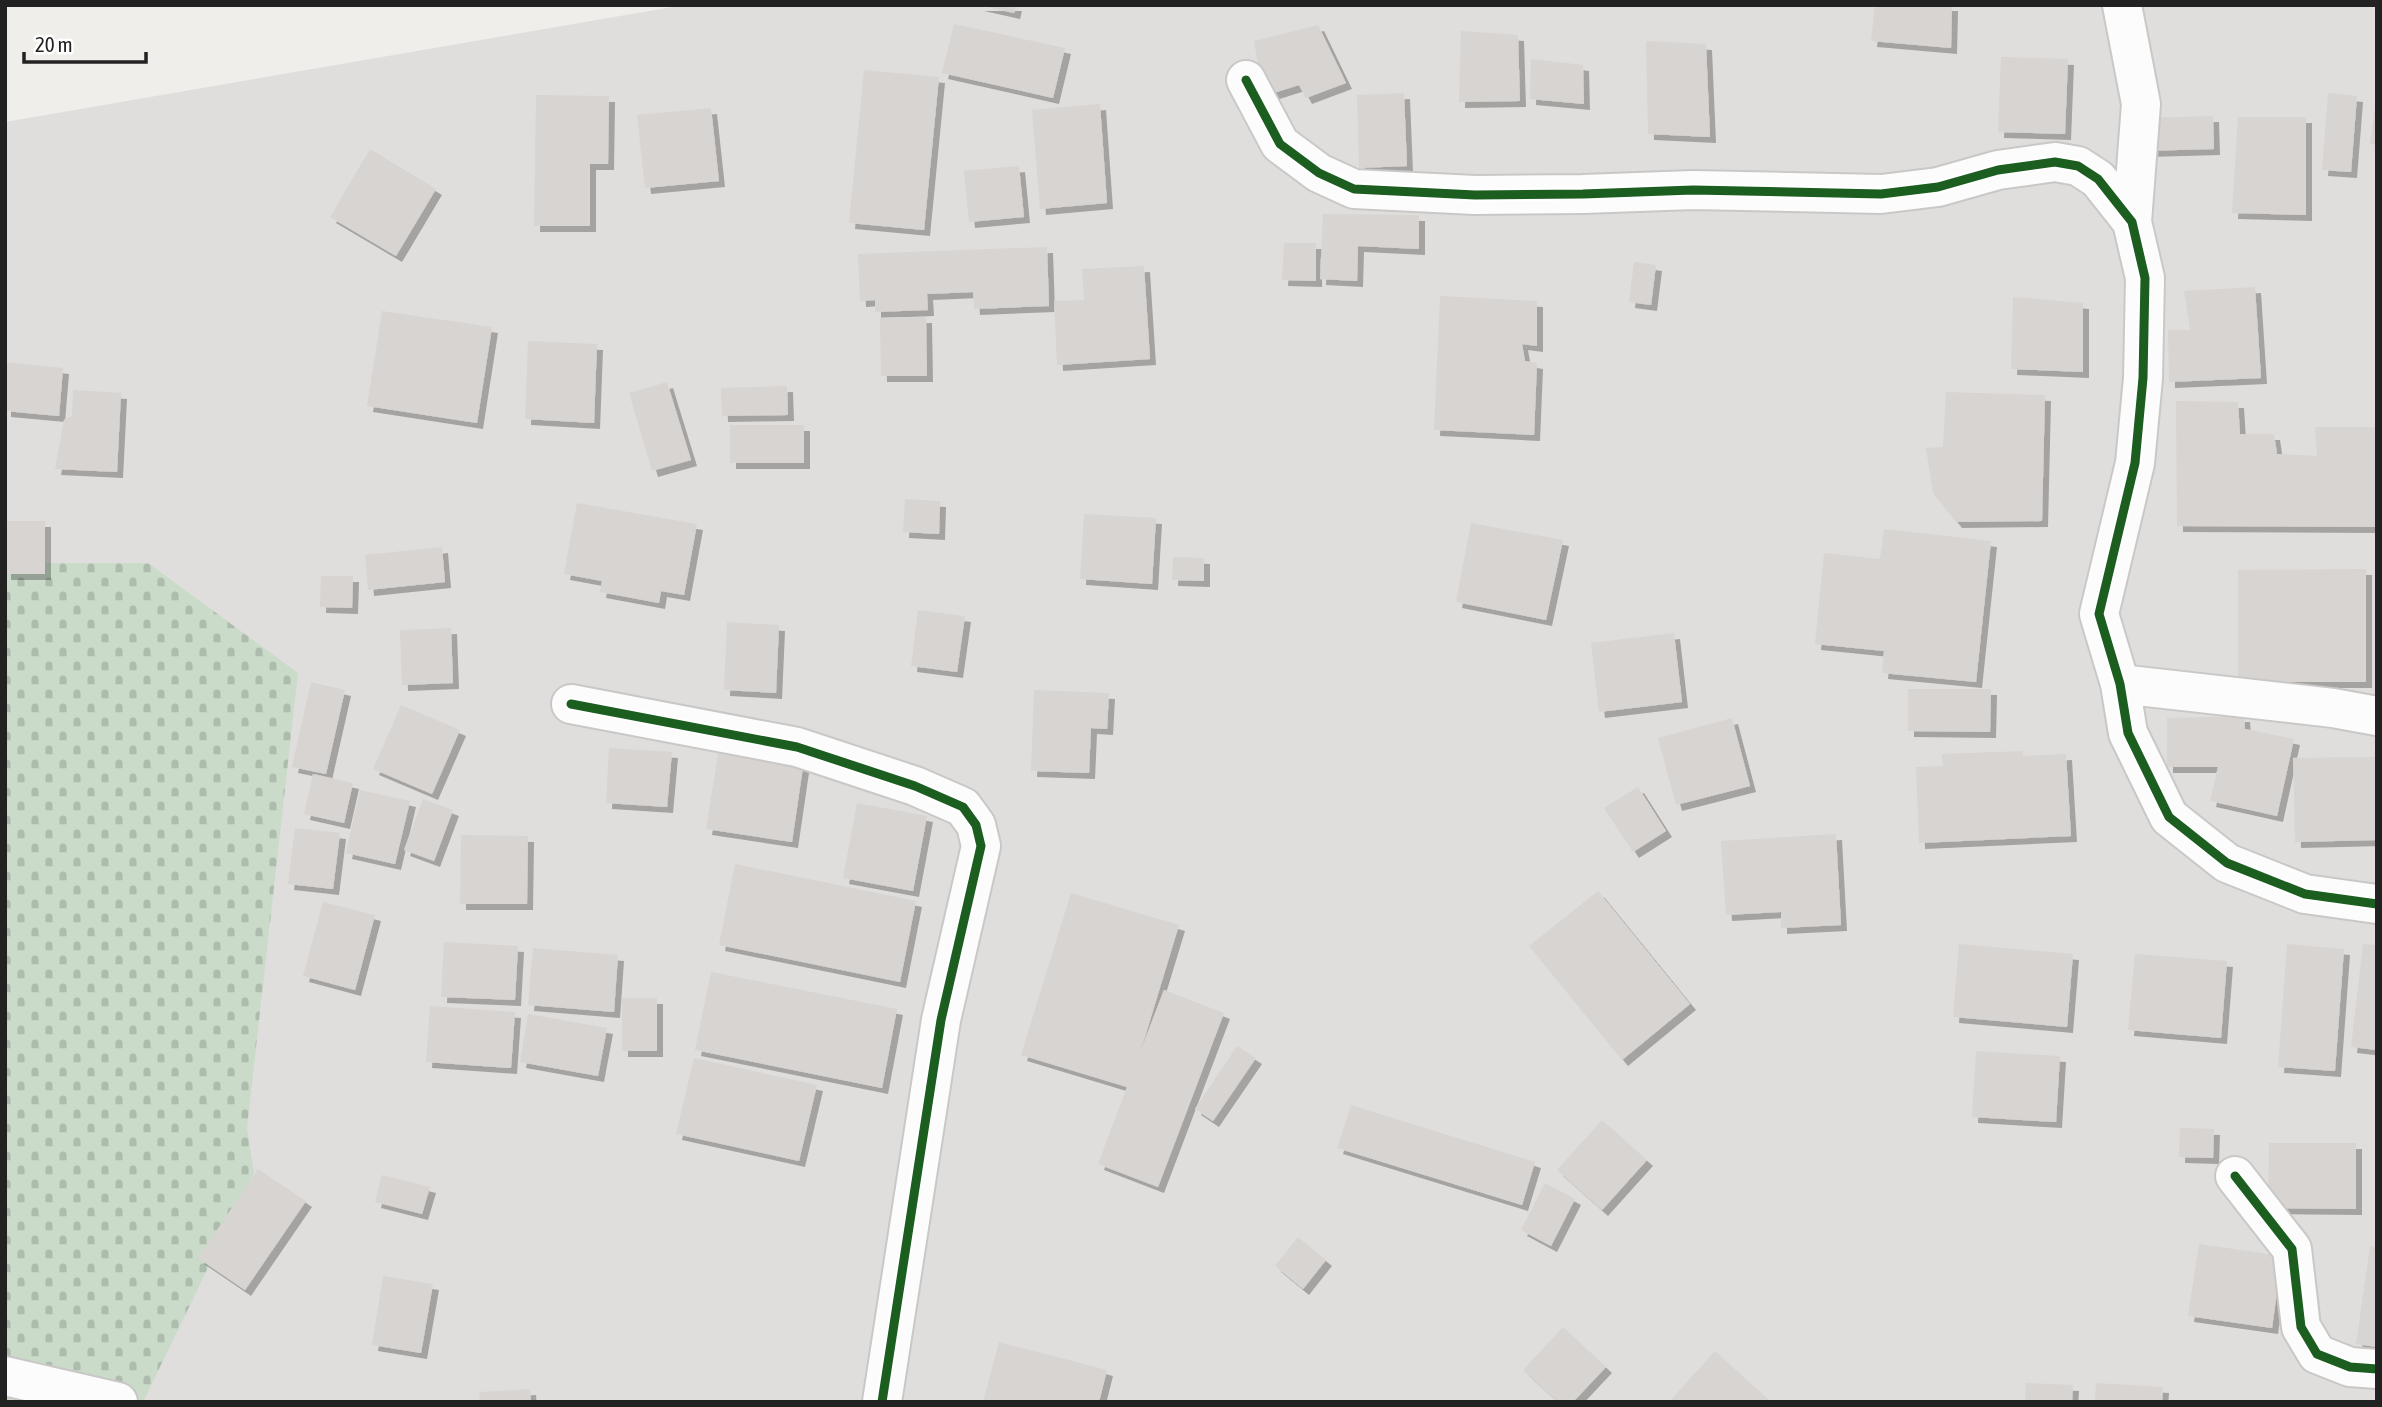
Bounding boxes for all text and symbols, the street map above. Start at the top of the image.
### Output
scale bar [24,21,147,65]
text: 20 m [35,32,73,56]

